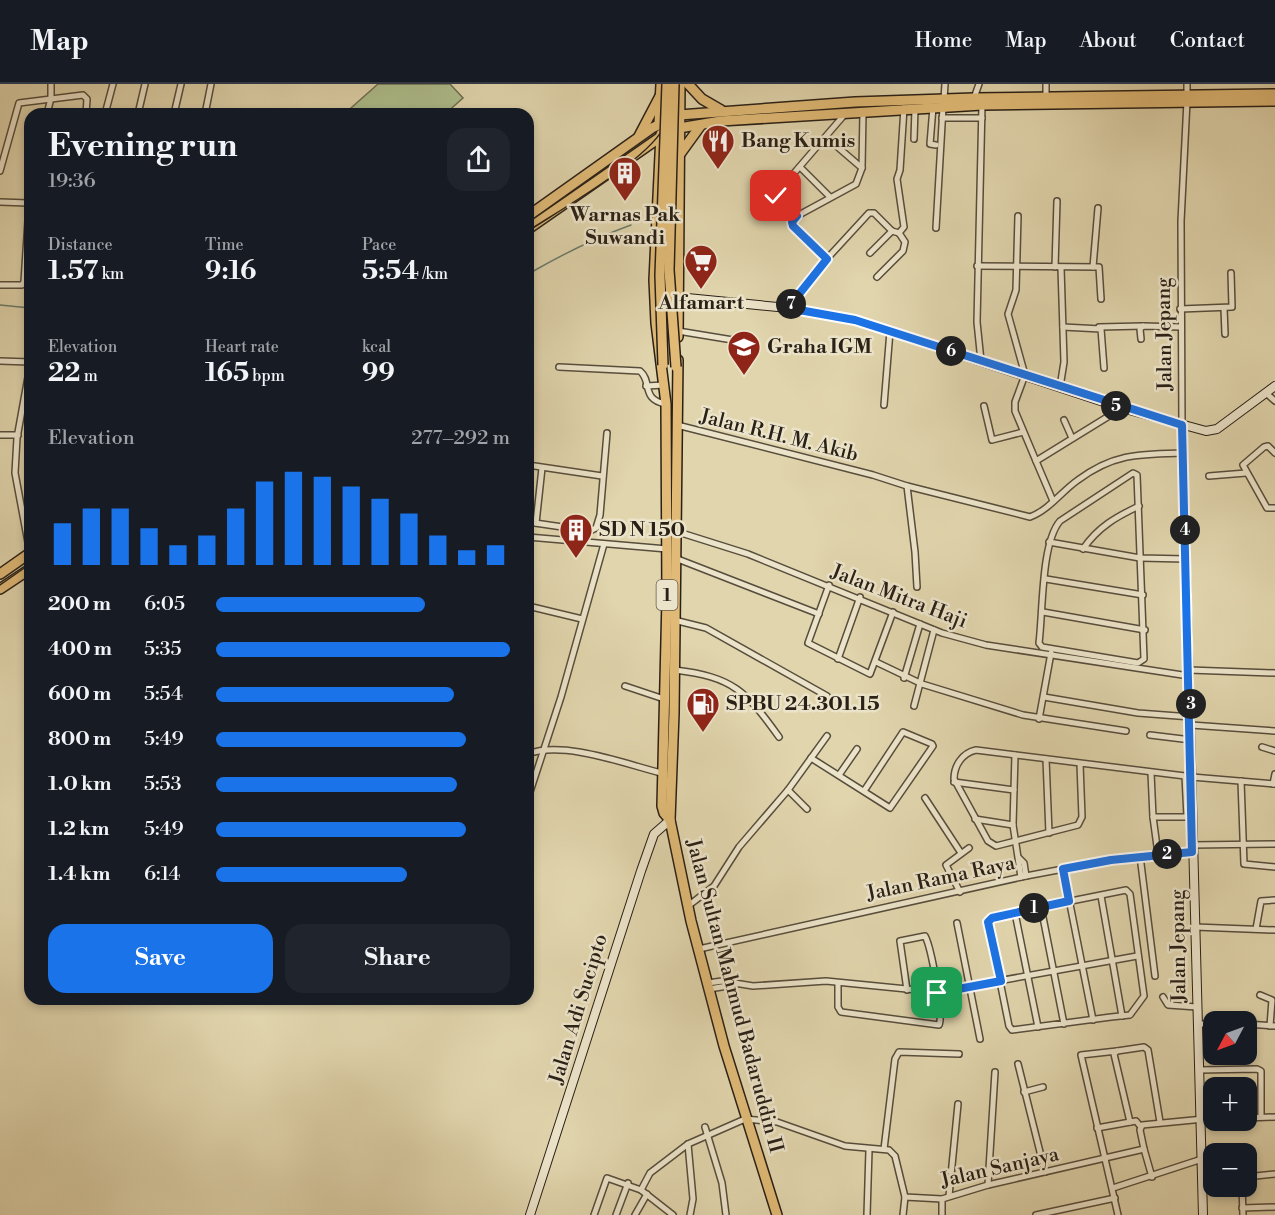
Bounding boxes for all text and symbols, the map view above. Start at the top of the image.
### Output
text: Map [30,24,89,59]
text: Home [915,28,972,54]
text: Map [1005,28,1047,54]
text: About [1080,28,1137,54]
text: Contact [1170,28,1245,54]
restaurant icon: Bang Kumis [700,123,736,170]
text: Evening run [48,126,237,167]
button: share [447,128,510,191]
place label: Bang Kumis [741,129,855,154]
building icon: Warnas Pak Suwandi [607,155,643,202]
text: 19:36 [48,169,96,194]
pin [750,170,801,221]
icon: check [759,179,792,212]
place label: Warnas Pak Suwandi [569,203,681,251]
text: Distance [48,235,113,255]
text: Time [205,235,244,255]
text: Pace [362,235,396,255]
supermarket icon: Alfamart [683,243,719,290]
text: 1.57 [48,255,98,287]
text: 9:16 [205,255,256,287]
text: 5:54 [362,255,419,287]
text: km [98,264,124,284]
text: /km [419,264,448,284]
street label: Jalan Jepang [1152,277,1179,392]
pin: 7 [776,289,806,319]
place label: Alfamart [657,291,745,316]
text: 7 [786,294,796,314]
school or university icon: Graha IGM [726,329,762,376]
place label: Graha IGM [767,335,872,360]
pin: 6 [936,336,966,366]
text: Elevation [48,337,117,357]
text: Heart rate [205,337,279,357]
text: kcal [362,337,391,357]
text: 6 [946,341,956,361]
text: 22 [48,357,81,389]
text: 165 [205,357,249,389]
text: 99 [362,357,395,389]
text: m [81,366,98,386]
text: bpm [249,366,285,386]
pin: 5 [1101,391,1131,421]
text: 5 [1111,396,1121,416]
street label: Jalan R.H. M. Akib [696,404,861,468]
text: Elevation [48,426,135,451]
text: 277–292 m [411,426,510,451]
building icon: SD N 150 [558,512,594,559]
pin: 4 [1170,515,1200,545]
place label: SD N 150 [599,518,685,543]
text: 4 [1180,520,1190,540]
street label: Jalan Mitra Haji [826,559,971,635]
road number: 1 [656,580,678,610]
text: 200 m [48,592,111,617]
text: 6:05 [144,592,185,617]
text: 400 m [48,637,112,662]
text: 5:35 [144,637,182,662]
text: 600 m [48,682,111,707]
text: 5:54 [144,682,183,707]
fuel station icon: SPBU 24.301.15 [685,686,721,733]
pin: 3 [1176,689,1206,719]
place label: SPBU 24.301.15 [726,692,880,717]
text: 3 [1186,694,1196,714]
text: 800 m [48,727,111,752]
text: 5:49 [144,727,184,752]
text: 1.0 km [48,772,112,797]
text: 5:53 [144,772,182,797]
text: 1.2 km [48,817,110,842]
text: 5:49 [144,817,184,842]
street label: Jalan Sultan Mahmud Badaruddin II [680,835,788,1156]
pin: 2 [1152,839,1182,869]
text: 2 [1162,844,1172,864]
street label: Jalan Rama Raya [864,851,1018,907]
text: 1.4 km [48,862,110,887]
text: 6:14 [144,862,180,887]
street label: Jalan Jepang [1166,889,1193,1004]
pin: 1 [1019,893,1049,923]
text: 1 [1030,898,1038,918]
button: Save [48,924,273,993]
button: Share [285,924,510,993]
street label: Jalan Adi Sucipto [544,931,614,1088]
pin [911,967,962,1018]
icon: arrive [920,976,953,1009]
north arrow [1203,1011,1257,1065]
map controls [1203,1011,1257,1197]
button: + [1203,1077,1257,1131]
street label: Jalan Sanjaya [937,1142,1062,1194]
button: − [1203,1143,1257,1197]

